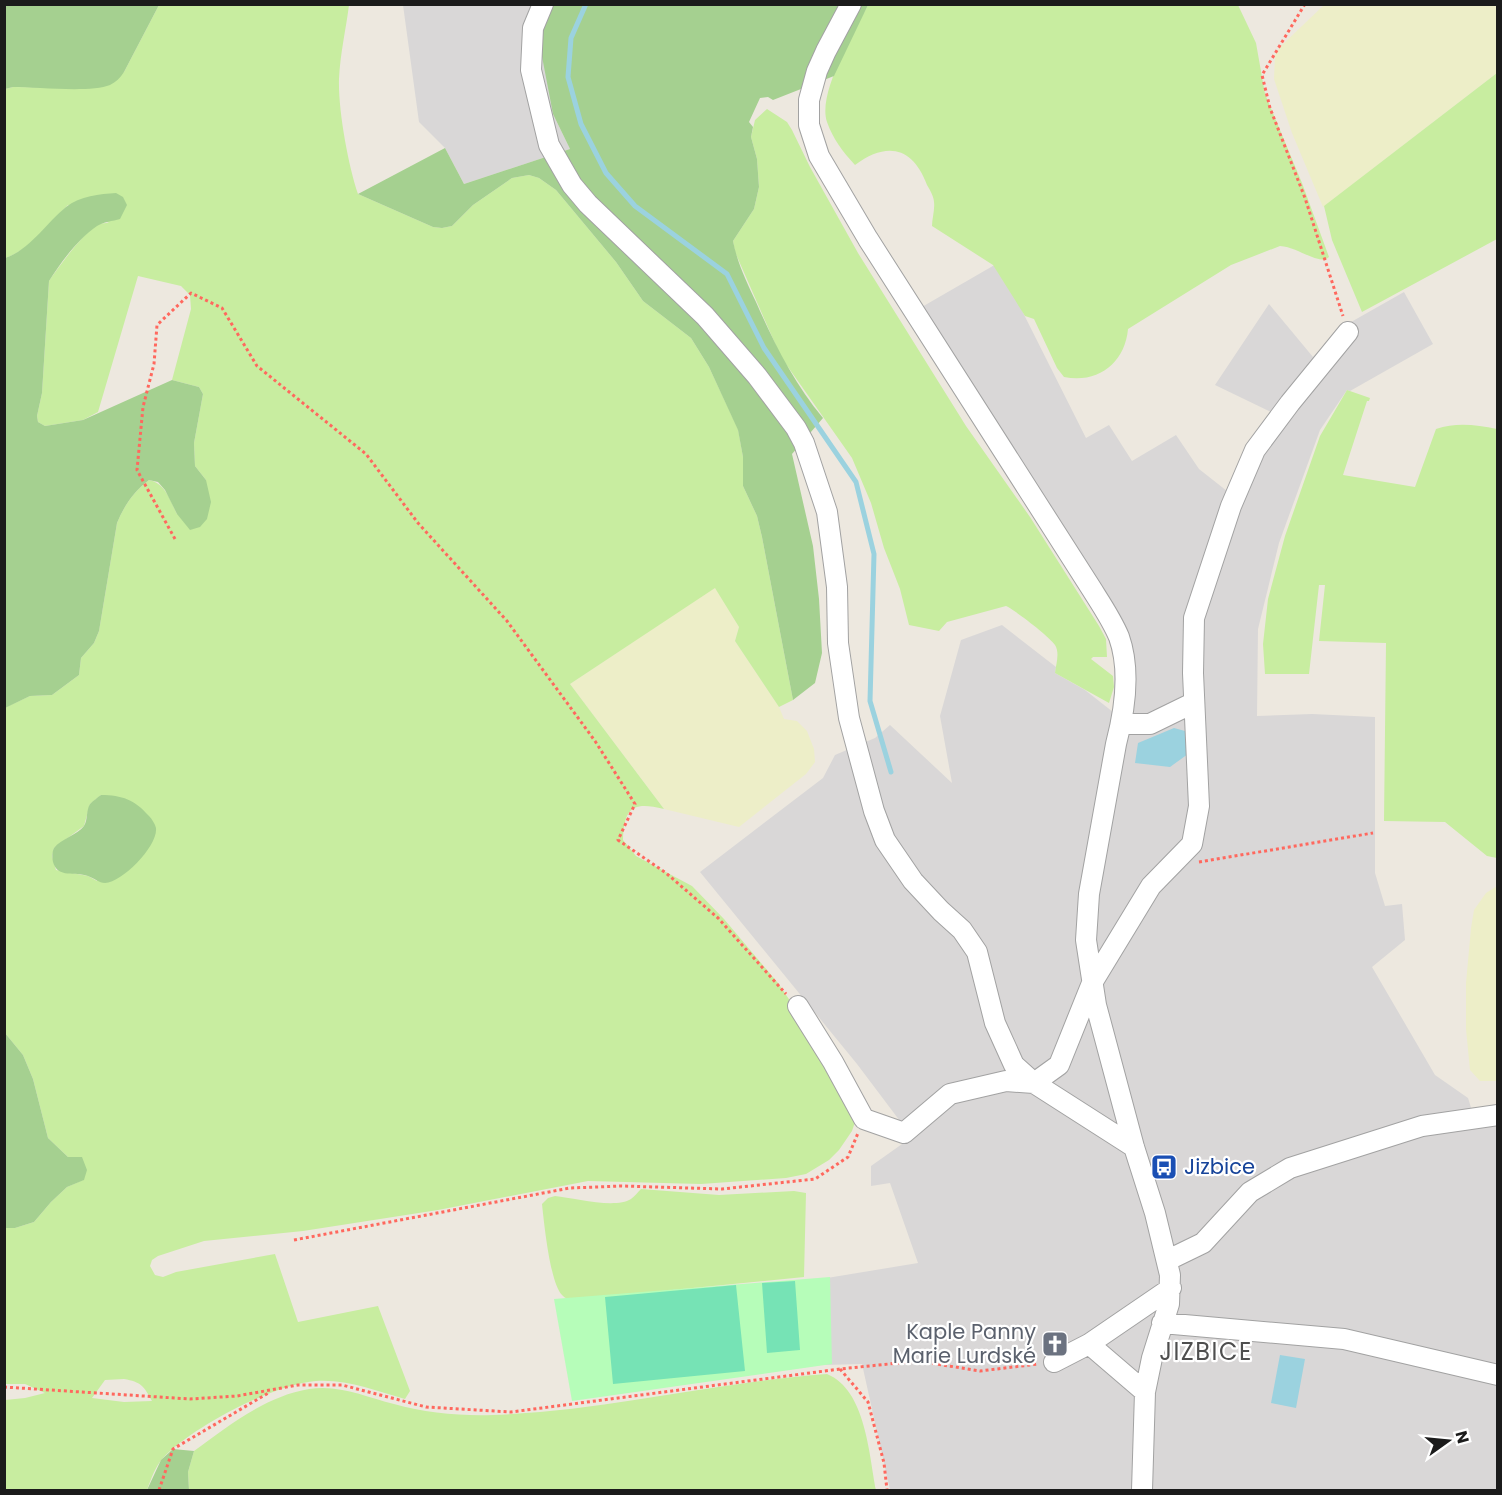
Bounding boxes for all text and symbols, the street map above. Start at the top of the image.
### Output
bus stop icon: Jizbice [1149,1152,1179,1182]
place label: Jizbice [1184,1152,1255,1181]
place label: Kaple Panny Marie Lurdské [893,1317,1036,1370]
church icon: Kaple Panny Marie Lurdské [1040,1329,1070,1359]
district label: JIZBICE [1159,1335,1253,1368]
north arrow [1418,1411,1478,1471]
text: N [1449,1428,1475,1446]

